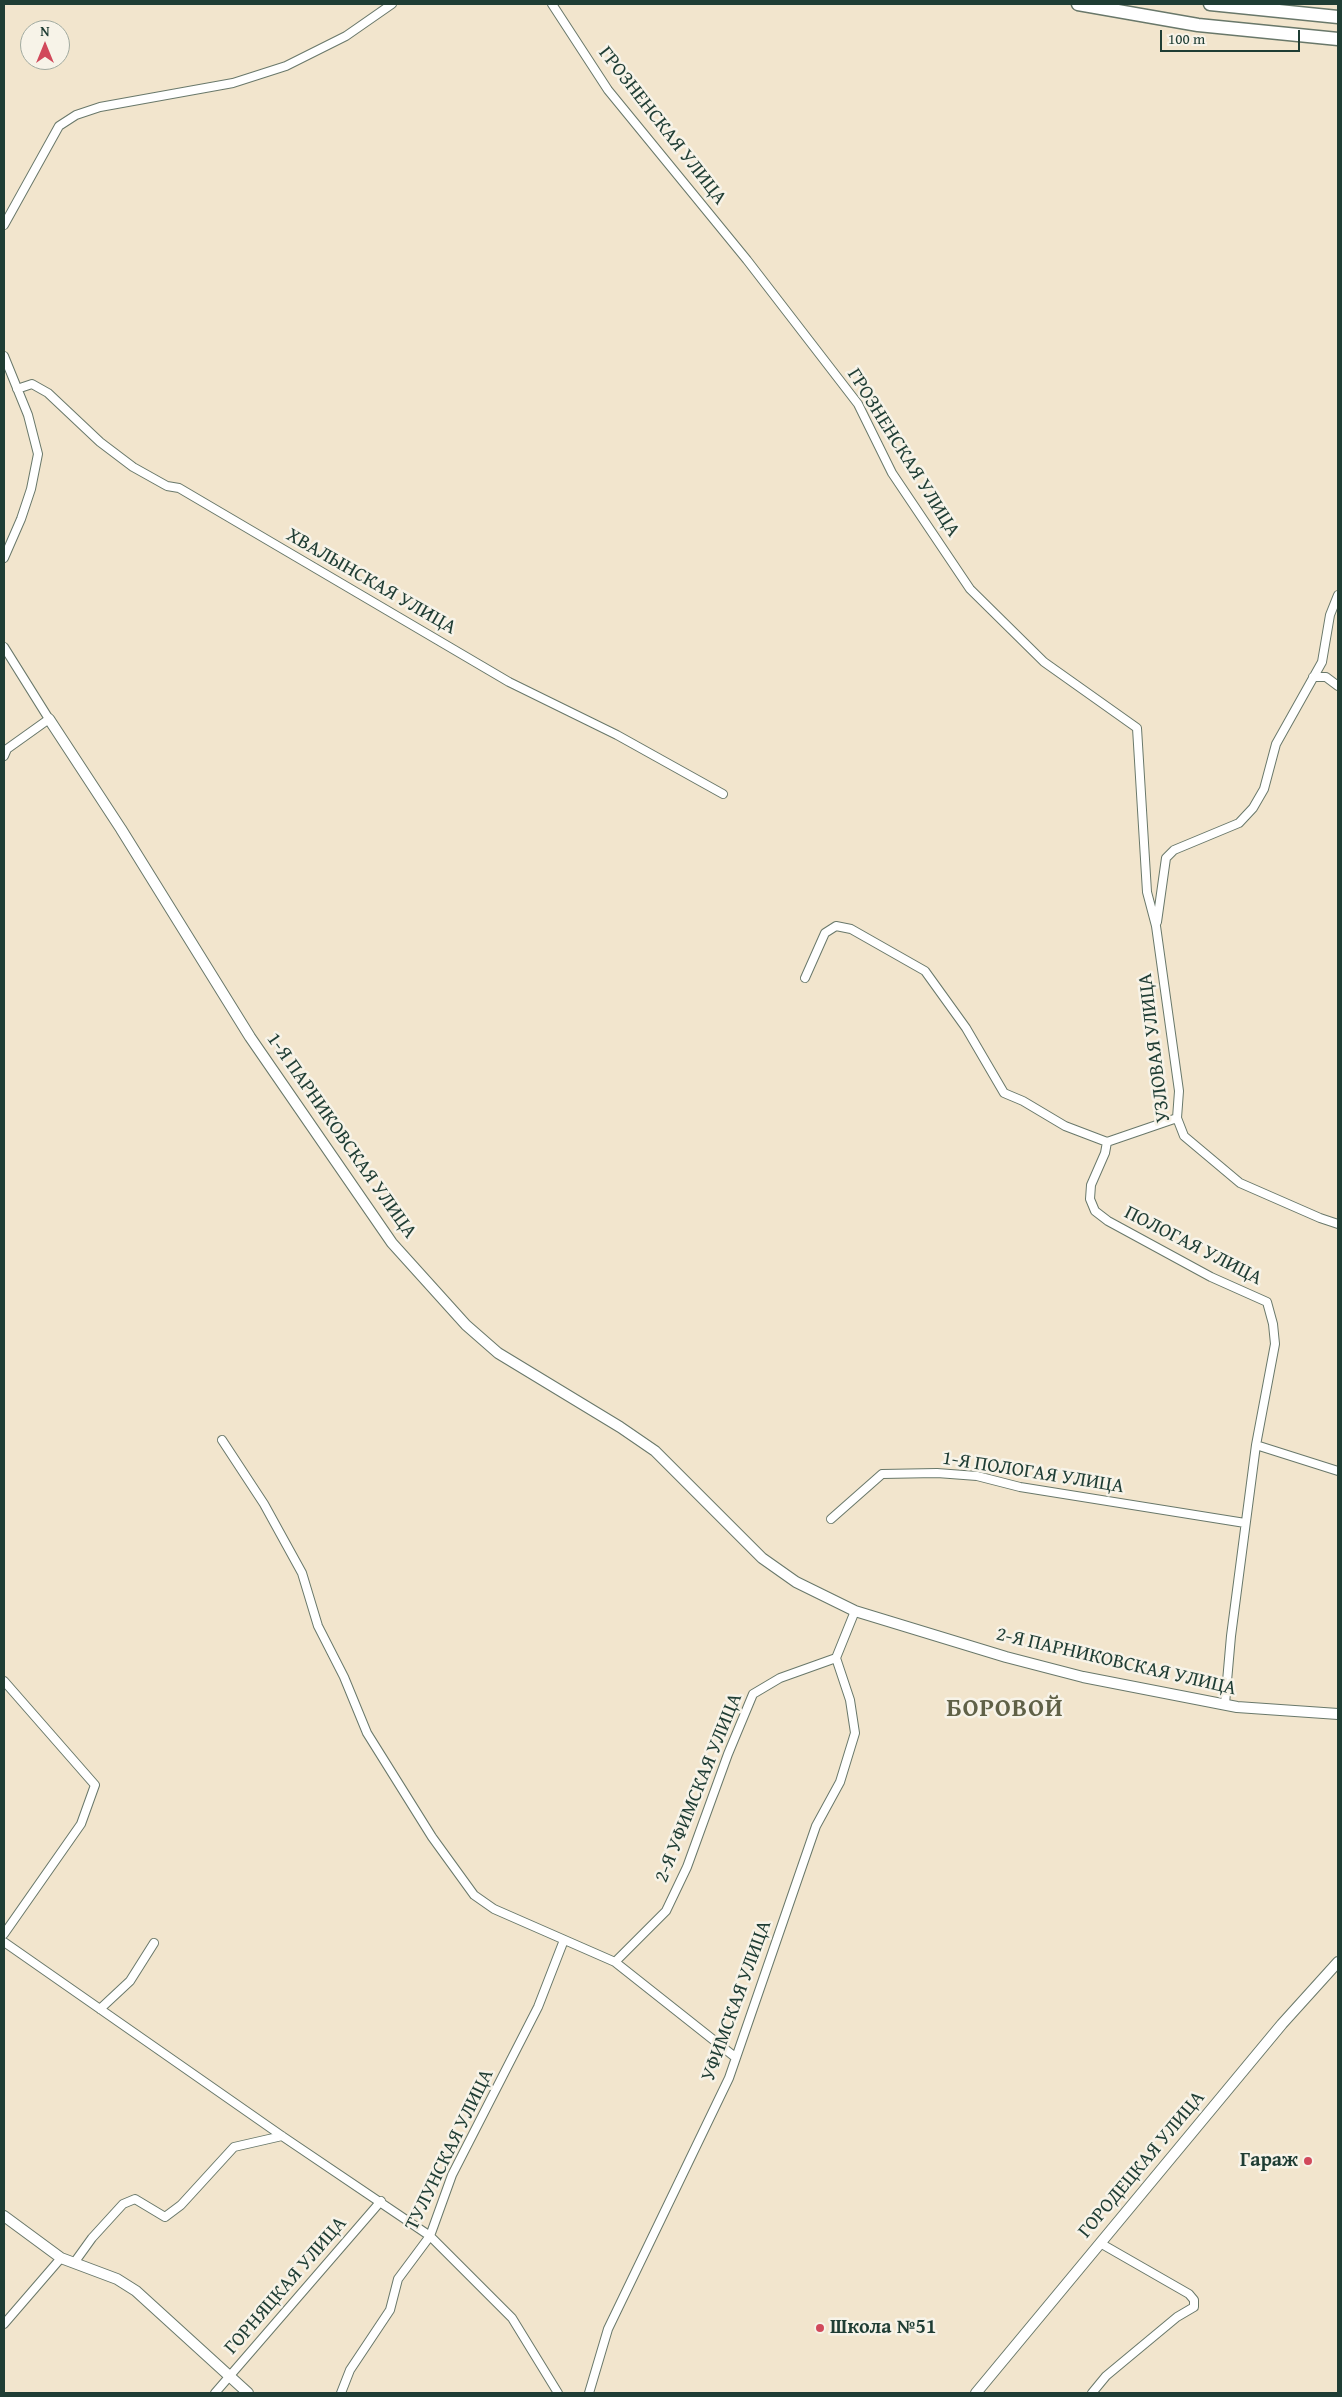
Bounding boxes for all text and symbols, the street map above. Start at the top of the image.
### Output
north arrow [20,20,70,70]
scale bar [1162,20,1302,52]
text: N [40,21,50,41]
text: 100 m [1168,28,1205,49]
street label: ГРОЗНЕНСКАЯ УЛИЦА [593,42,731,210]
street label: ГРОЗНЕНСКАЯ УЛИЦА [841,364,965,542]
street label: ХВАЛЫНСКАЯ УЛИЦА [282,524,460,640]
street label: УЗЛОВАЯ УЛИЦА [1134,972,1176,1124]
street label: 1-Я ПАРНИКОВСКАЯ УЛИЦА [261,1028,421,1244]
street label: ПОЛОГАЯ УЛИЦА [1120,1201,1266,1291]
street label: 1-Я ПОЛОГАЯ УЛИЦА [940,1447,1126,1499]
street label: 2-Я ПАРНИКОВСКАЯ УЛИЦА [994,1623,1238,1701]
street label: 2-Я УФИМСКАЯ УЛИЦА [650,1690,748,1886]
district label: БОРОВОЙ [946,1695,1064,1725]
street label: УФИМСКАЯ УЛИЦА [697,1917,777,2085]
street label: ТУЛУНСКАЯ УЛИЦА [401,2065,499,2235]
street label: ГОРОДЕЦКАЯ УЛИЦА [1074,2087,1210,2243]
place label: Гараж [1240,2149,1298,2173]
marker: Гараж [1302,2155,1314,2167]
street label: ГОРНЯЦКАЯ УЛИЦА [220,2212,352,2360]
place label: Школа №51 [830,2316,936,2340]
marker: Школа №51 [814,2322,826,2334]

